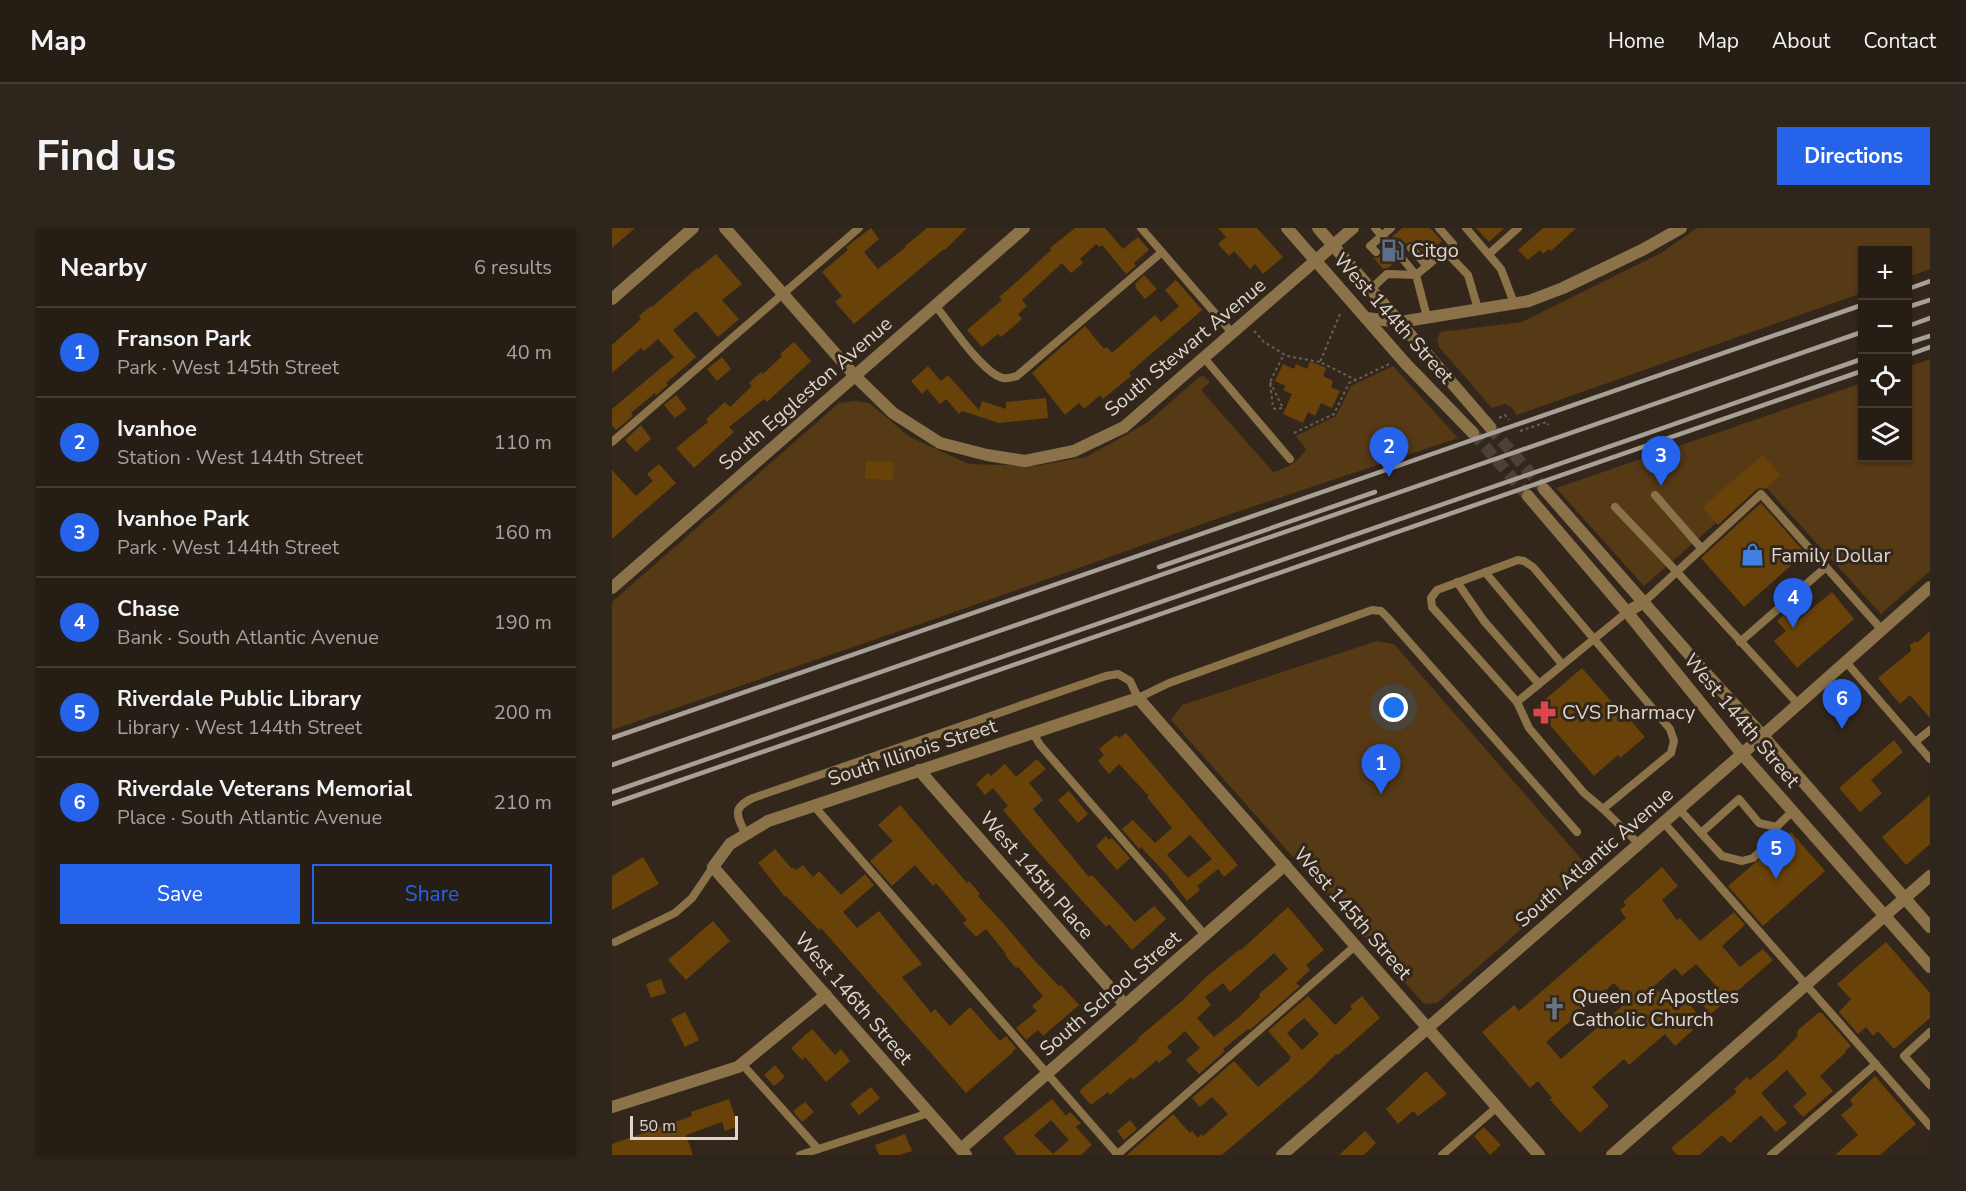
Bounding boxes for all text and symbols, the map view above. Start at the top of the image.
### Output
text: Map [30,22,86,60]
text: Home [1608,27,1665,55]
text: Map [1698,27,1739,55]
text: About [1772,27,1830,55]
text: Contact [1863,27,1936,55]
button: Directions [1777,127,1930,185]
text: Find us [36,128,176,185]
fuel station icon: Citgo [1380,237,1406,263]
place label: Citgo [1411,237,1459,264]
map controls [1858,246,1912,462]
button: + [1858,246,1912,300]
street label: West 144th Street [1328,247,1460,390]
text: Nearby [60,250,147,285]
text: 6 results [474,254,552,281]
street label: South Stewart Avenue [1099,272,1272,423]
button: − [1858,300,1912,354]
street label: South Eggleston Avenue [713,310,898,476]
text: Franson Park [117,324,251,354]
text: 1 [74,339,86,366]
text: 40 m [506,339,552,366]
text: Park · West 145th Street [117,354,339,381]
button: locate [1858,354,1912,408]
button: layers [1858,408,1912,462]
text: Ivanhoe [117,414,197,444]
pin: 2 [1370,428,1408,477]
text: 2 [74,429,86,456]
text: 110 m [494,429,552,456]
pin: 3 [1642,436,1680,486]
text: Station · West 144th Street [117,444,363,471]
text: Ivanhoe Park [117,504,249,534]
text: 3 [74,519,86,546]
text: 160 m [494,519,552,546]
text: Park · West 144th Street [117,534,339,561]
shop icon: Family Dollar [1740,542,1766,568]
place label: Family Dollar [1771,542,1891,569]
pin: 4 [1774,578,1812,628]
text: Chase [117,594,180,624]
text: 4 [74,609,86,636]
text: 190 m [494,609,552,636]
text: Bank · South Atlantic Avenue [117,624,379,651]
street label: West 144th Street [1678,648,1806,794]
pin: 6 [1822,680,1862,729]
text: Riverdale Public Library [117,684,361,714]
your location [1379,693,1408,722]
text: 5 [74,699,86,726]
text: 200 m [494,699,552,726]
pharmacy icon: CVS Pharmacy [1531,699,1557,725]
place label: CVS Pharmacy [1562,699,1696,726]
street label: South Illinois Street [824,712,1001,793]
text: Library · West 144th Street [117,714,362,741]
pin: 1 [1362,744,1400,794]
text: Riverdale Veterans Memorial [117,774,412,804]
street label: South Atlantic Avenue [1509,781,1679,934]
text: 6 [74,789,86,816]
text: 210 m [494,789,552,816]
text: Place · South Atlantic Avenue [117,804,382,831]
street label: West 145th Place [973,806,1100,945]
pin: 5 [1756,830,1796,879]
street label: West 145th Street [1288,841,1418,986]
button: Save [60,864,300,924]
button: Share [312,864,552,924]
street label: South School Street [1034,924,1187,1062]
street label: West 146th Street [789,926,919,1071]
place label: Queen of Apostles Catholic Church [1572,983,1739,1033]
church icon: Queen of Apostles Catholic Church [1541,995,1567,1021]
scale bar [630,1113,738,1140]
text: 50 m [639,1115,676,1137]

